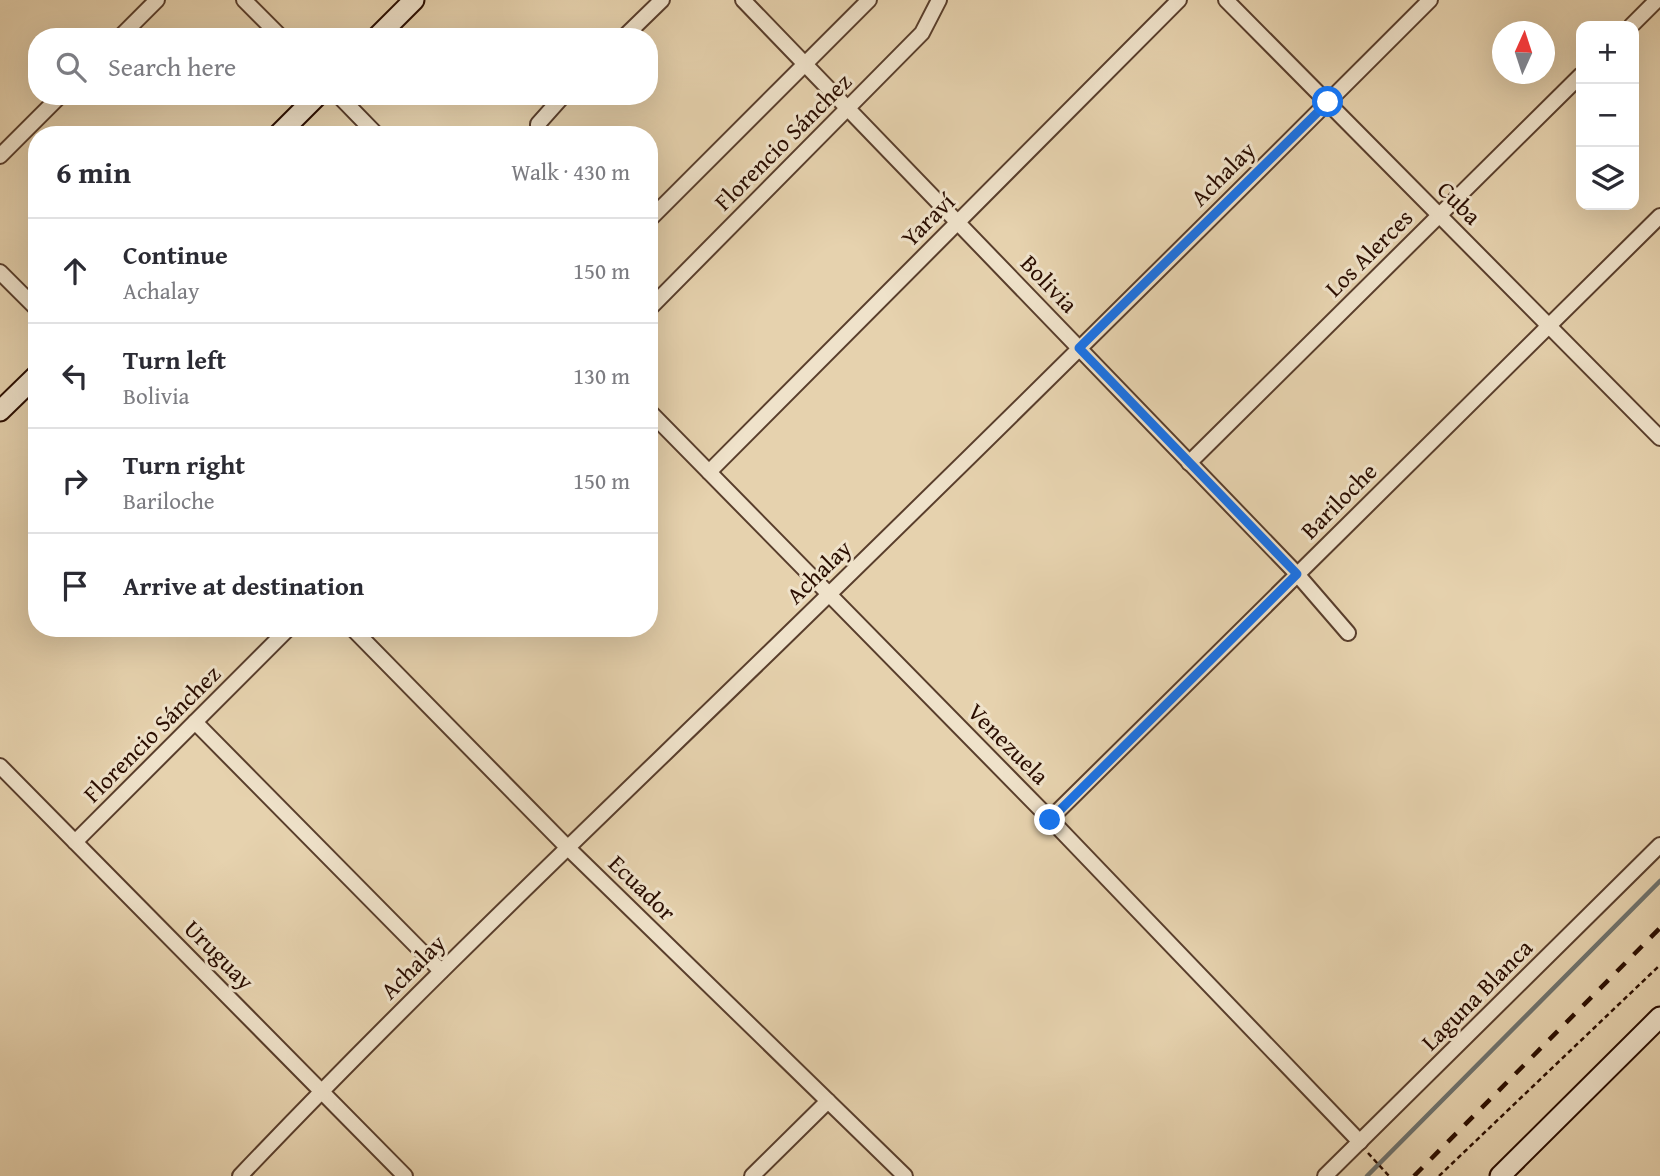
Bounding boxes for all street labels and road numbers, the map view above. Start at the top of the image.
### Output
street label: Florencio Sánchez [706,65,859,218]
street label: Achalay [1182,133,1263,214]
street label: Cuba [1429,173,1490,233]
street label: Yaraví [893,184,963,255]
street label: Los Alerces [1317,201,1421,305]
street label: Bolivia [1013,247,1086,321]
street label: Bariloche [1292,454,1385,547]
street label: Achalay [778,531,860,612]
street label: Florencio Sánchez [75,657,228,810]
street label: Venezuela [960,695,1058,793]
street label: Ecuador [601,847,684,929]
street label: Uruguay [176,912,262,998]
street label: Achalay [372,926,453,1007]
street label: Laguna Blanca [1413,930,1541,1058]

